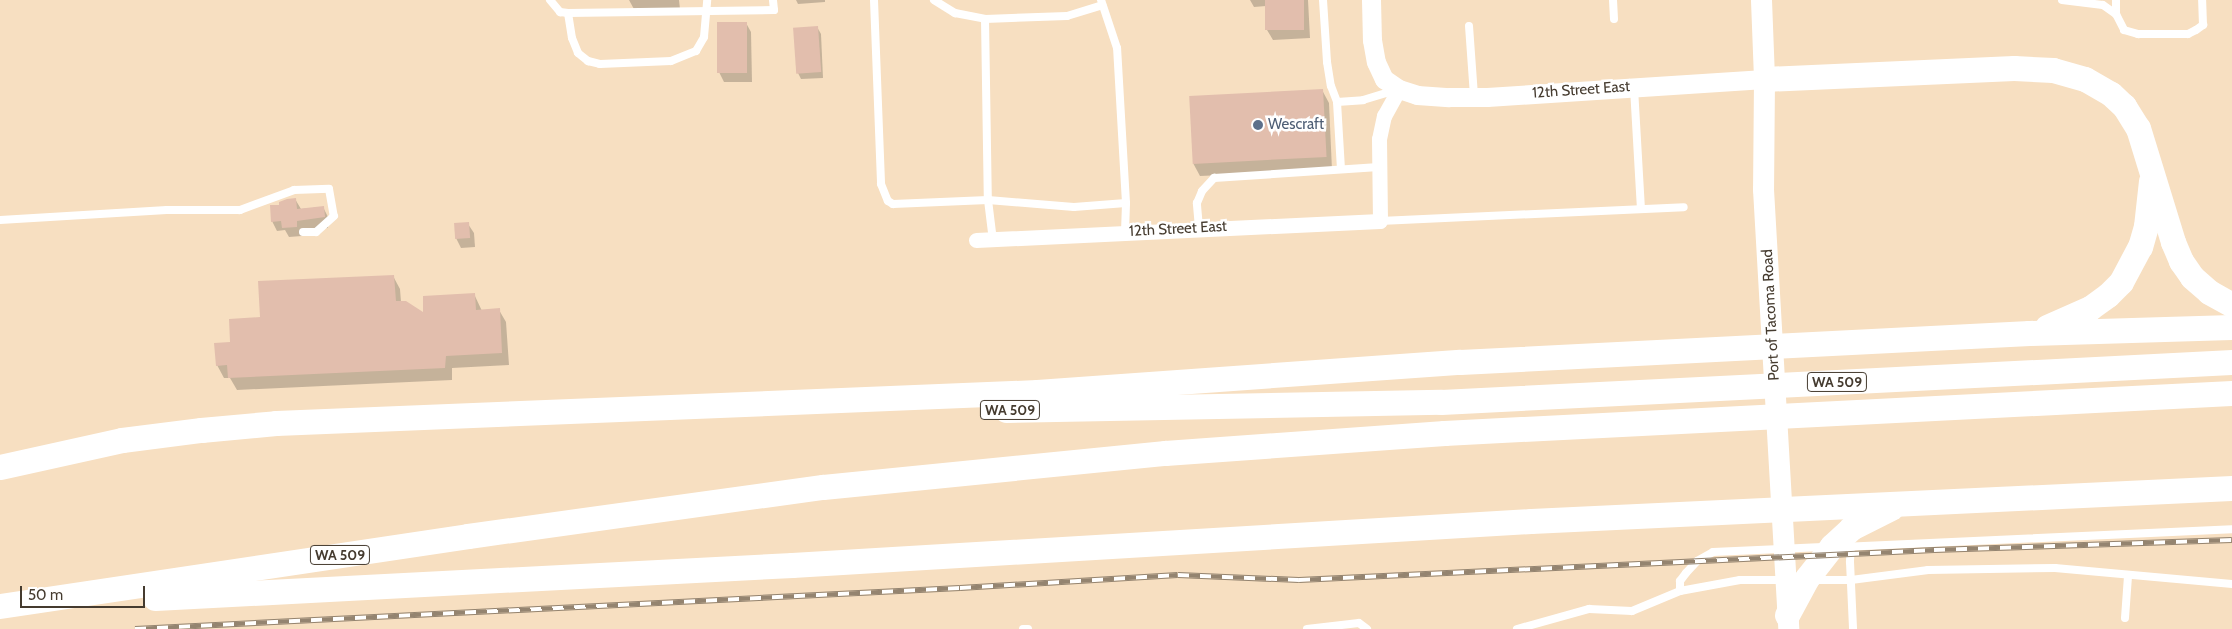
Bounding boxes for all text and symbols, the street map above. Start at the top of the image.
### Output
street label: 12th Street East [1531,78,1631,102]
place label: Wescraft [1268,116,1324,134]
marker: Wescraft [1252,119,1264,131]
street label: 12th Street East [1129,217,1227,241]
street label: Port of Tacoma Road [1759,249,1783,381]
road number: WA 509 [1806,371,1868,394]
road number: WA 509 [979,398,1041,422]
road number: WA 509 [309,544,371,566]
scale bar [22,576,148,608]
text: 50 m [28,586,63,604]

